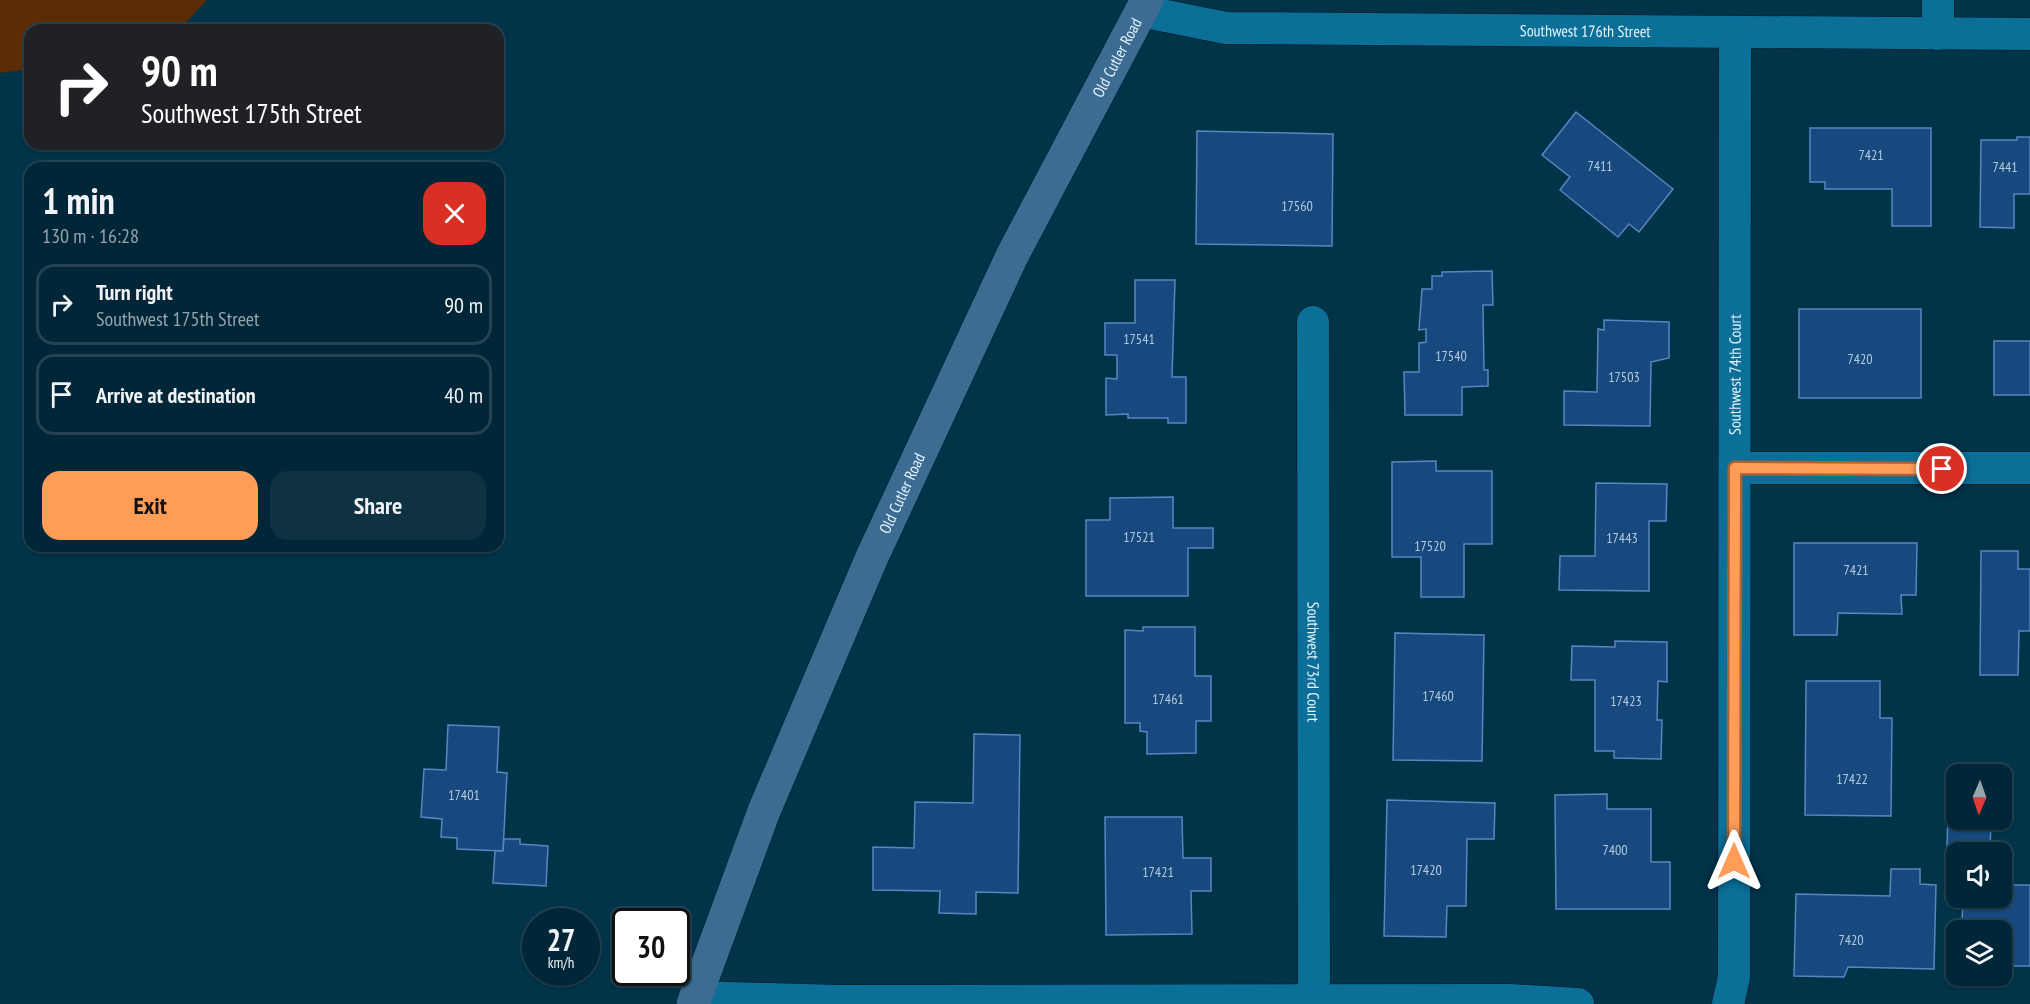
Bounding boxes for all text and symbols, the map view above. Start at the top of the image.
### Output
street label: Old Cutler Road [1088,14,1146,101]
street label: Southwest 176th Street [1520,20,1651,41]
text: 90 m [141,43,218,98]
icon: right [42,48,120,126]
text: Southwest 175th Street [141,96,362,130]
house number: 7421 [1858,146,1884,164]
house number: 7411 [1587,157,1613,175]
house number: 7441 [1992,158,2018,176]
text: 1 min [42,177,115,224]
button: close [423,182,486,245]
house number: 17560 [1281,197,1313,215]
text: 130 m · 16:28 [42,223,139,249]
text: Turn right [96,278,173,306]
icon: right [45,288,78,321]
text: 90 m [444,291,483,319]
text: Southwest 175th Street [96,306,260,332]
street label: Southwest 74th Court [1725,314,1745,435]
house number: 17541 [1123,330,1155,348]
house number: 17540 [1435,347,1467,365]
house number: 7420 [1847,350,1873,368]
house number: 17503 [1608,368,1640,386]
icon: arrive [45,378,78,411]
text: Arrive at destination [96,381,256,409]
text: 40 m [444,381,483,409]
pin [1916,443,1967,494]
street label: Old Cutler Road [874,450,929,537]
icon: arrive [1925,452,1958,485]
button: Exit [42,471,258,540]
button: Share [270,471,486,540]
house number: 17521 [1123,528,1155,546]
house number: 17443 [1606,529,1638,547]
house number: 17520 [1414,537,1446,555]
house number: 7421 [1843,561,1869,579]
street label: Southwest 73rd Court [1303,602,1324,723]
house number: 17460 [1422,687,1454,705]
house number: 17461 [1152,690,1184,708]
house number: 17423 [1610,692,1642,710]
north arrow [1946,764,2012,830]
map controls [1946,764,2012,986]
house number: 17422 [1836,770,1868,788]
house number: 17401 [448,786,480,804]
position arrow [1702,829,1766,893]
house number: 7400 [1602,841,1628,859]
button: sound [1946,842,2012,908]
house number: 17420 [1410,861,1442,879]
house number: 17421 [1142,863,1174,881]
speed limit sign: 30 [612,908,690,986]
text: 27 [547,920,575,959]
button: layers [1946,920,2012,986]
house number: 7420 [1838,931,1864,949]
text: km/h [548,953,574,972]

